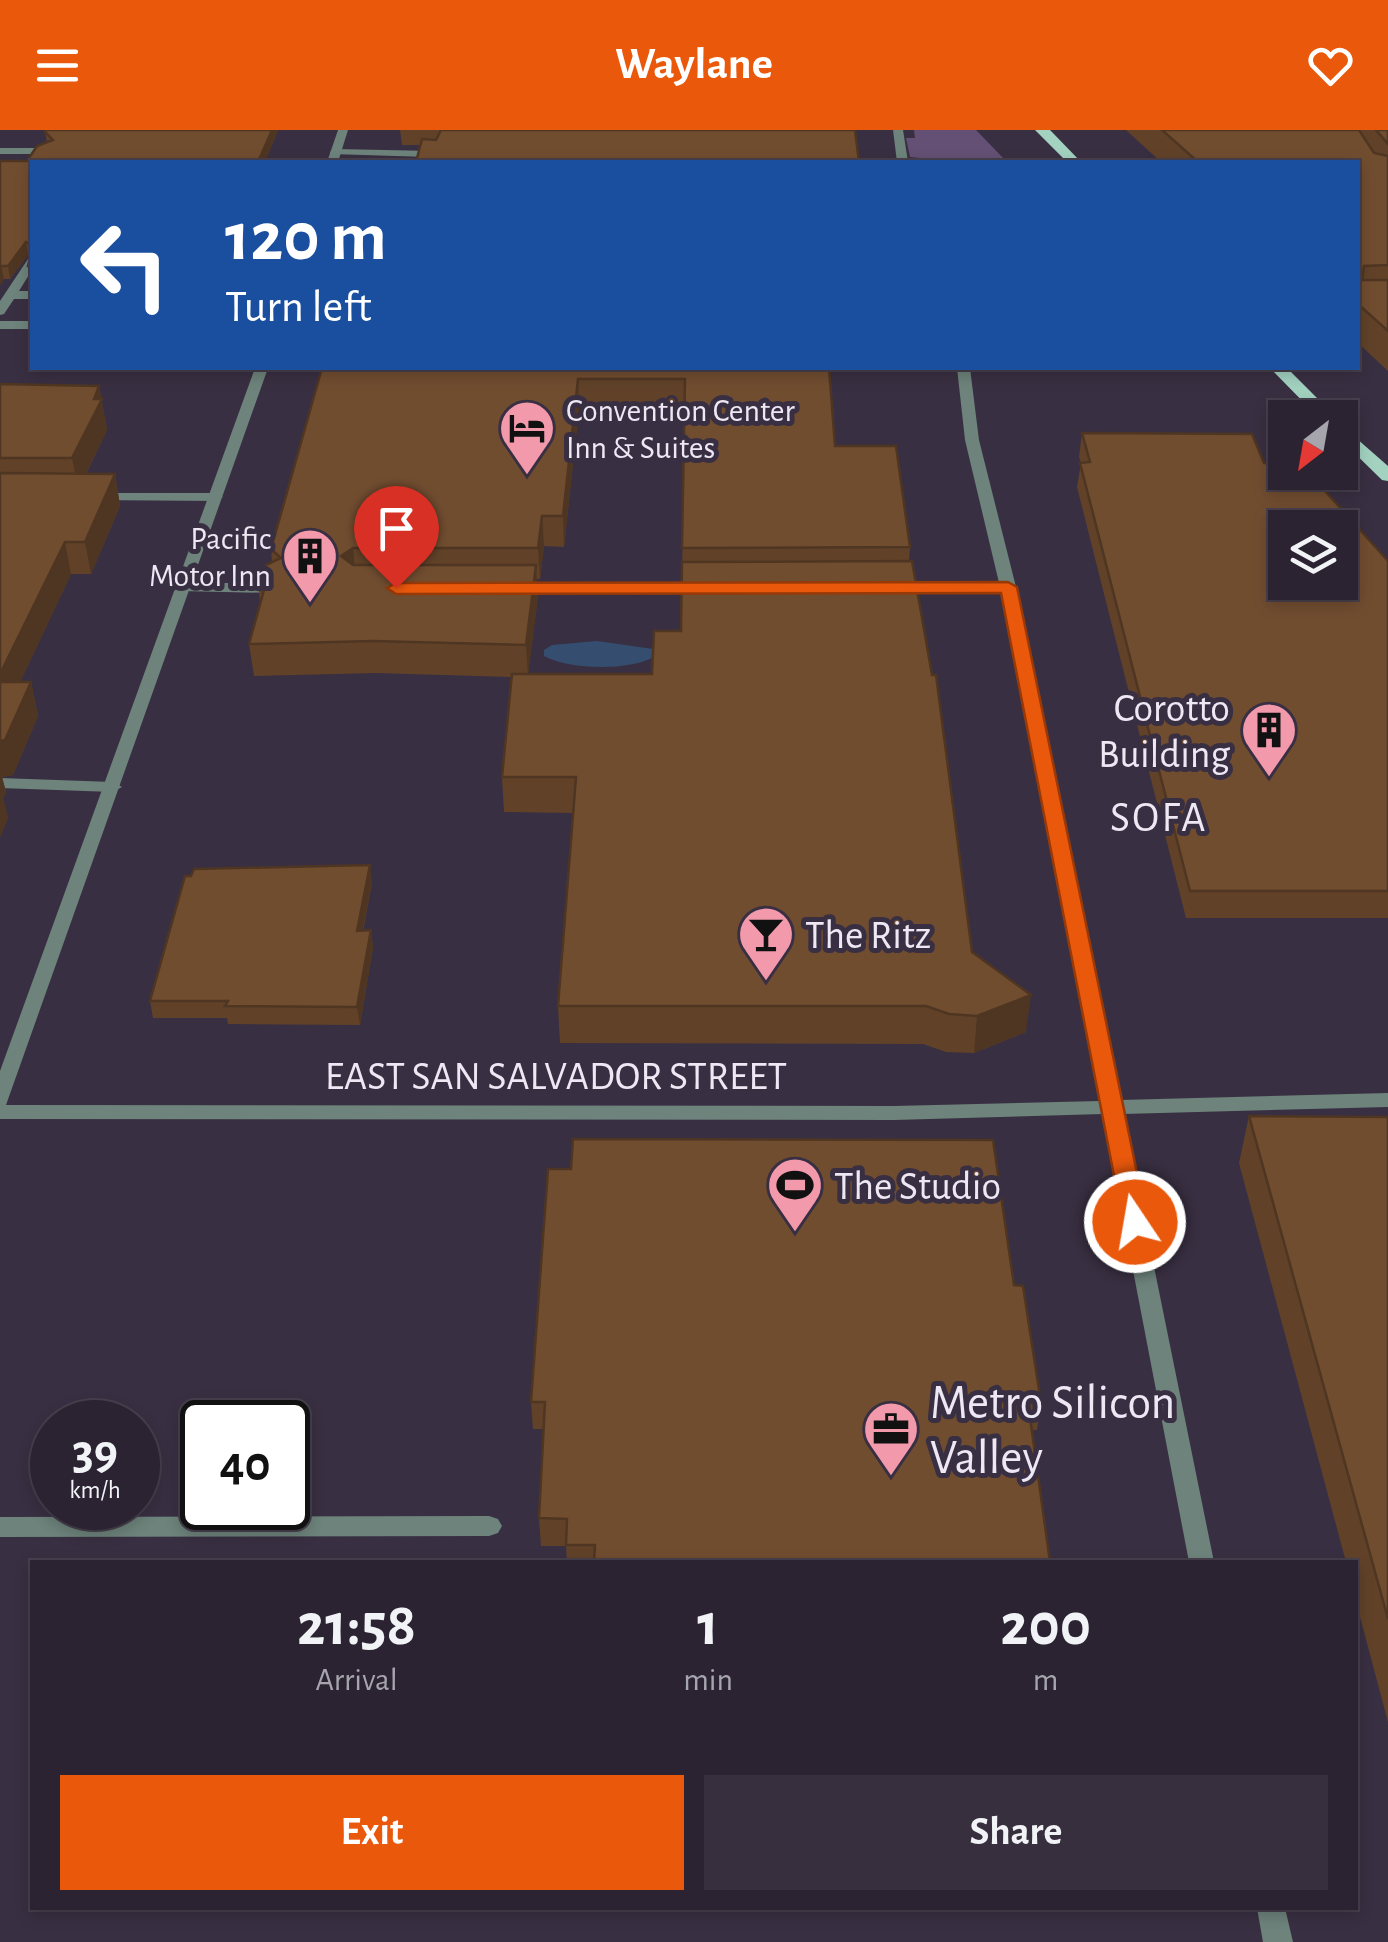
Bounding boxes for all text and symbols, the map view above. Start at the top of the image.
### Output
icon: menu [30,38,85,93]
icon: heart [1303,38,1358,93]
text: Waylane [615,42,773,87]
icon: left [60,200,190,330]
text: 120 m [225,203,387,273]
text: Turn left [225,285,372,330]
place label: Convention Center Inn & Suites [566,395,796,464]
hotel icon: Convention Center Inn & Suites [497,398,557,477]
north arrow [1268,400,1358,490]
map controls [1268,400,1358,600]
pin [354,486,439,589]
icon: arrive [369,501,424,556]
button: layers [1268,510,1358,600]
place label: Pacific Motor Inn [149,523,271,592]
building icon: Pacific Motor Inn [280,526,340,605]
place label: Corotto Building [1098,689,1231,775]
building icon: Corotto Building [1239,700,1299,779]
district label: SOFA [1110,797,1208,839]
bar icon: The Ritz [736,904,796,983]
place label: The Ritz [805,916,931,956]
street label: EAST SAN SALVADOR STREET [325,1057,787,1097]
sports icon: The Studio [765,1155,825,1234]
place label: The Studio [834,1167,1001,1207]
position arrow [1083,1170,1187,1274]
place label: Metro Silicon Valley [930,1380,1175,1483]
office icon: Metro Silicon Valley [861,1399,921,1478]
speed limit sign: 40 [180,1400,310,1530]
text: 39 [72,1428,118,1478]
text: km/h [69,1478,121,1503]
text: 21:58 [297,1596,416,1656]
text: 1 [697,1596,719,1656]
text: 200 [1000,1596,1091,1656]
text: Arrival [315,1664,398,1696]
text: min [683,1664,733,1696]
text: m [1033,1664,1058,1696]
button: Exit [60,1775,684,1890]
button: Share [704,1775,1328,1890]

